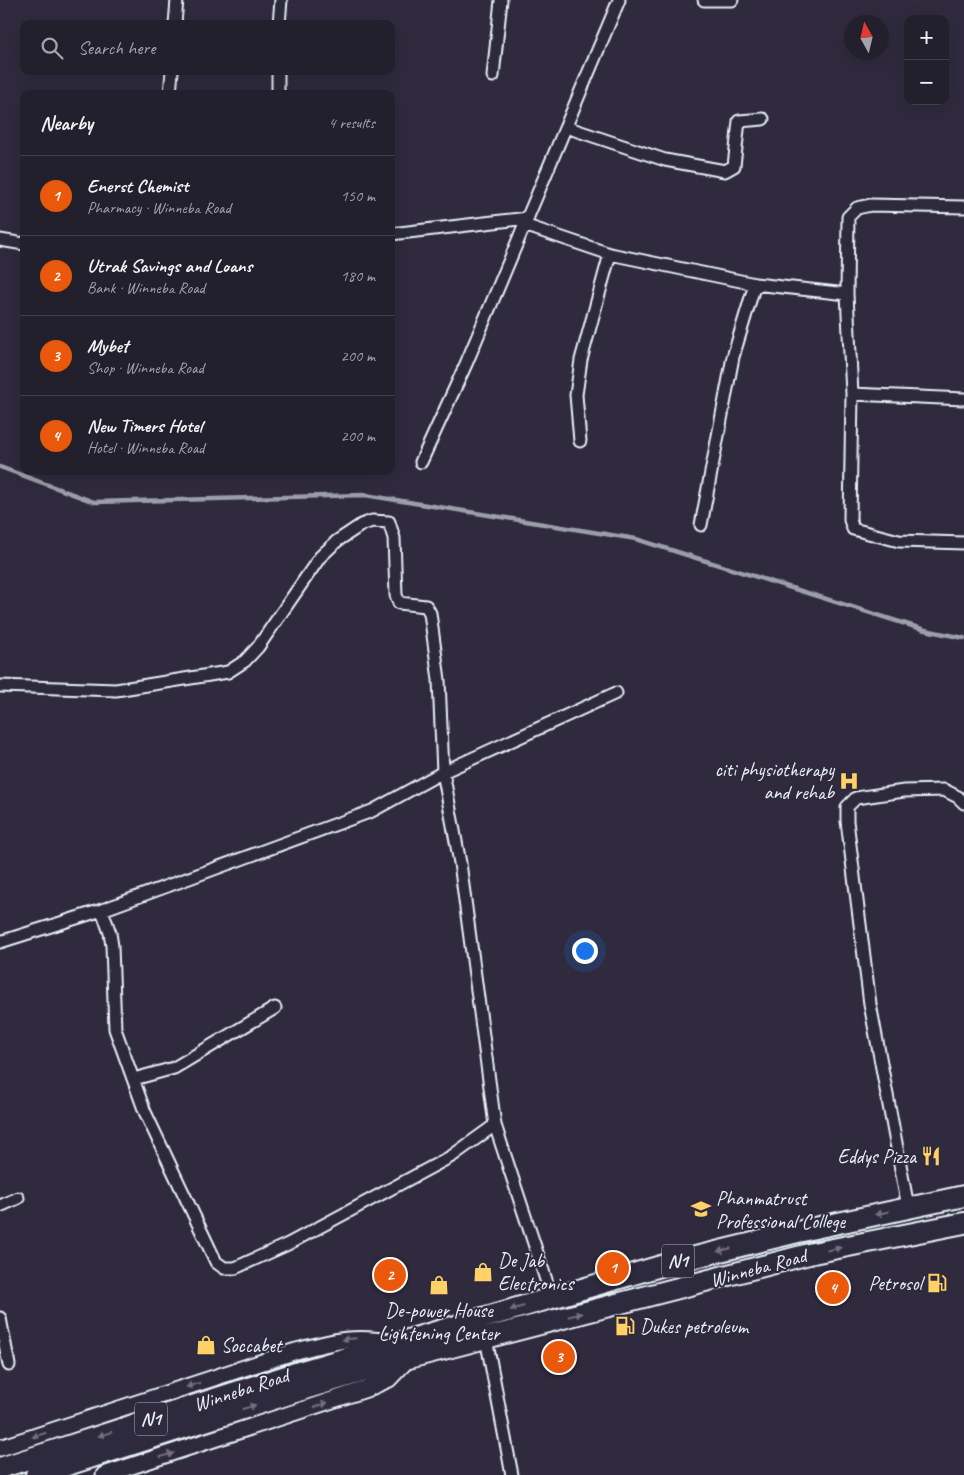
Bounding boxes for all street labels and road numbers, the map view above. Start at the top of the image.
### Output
street label: Winneba Road [707,1242,812,1293]
road number: N1 [662,1244,694,1278]
street label: Winneba Road [190,1362,295,1417]
road number: N1 [135,1402,167,1436]

